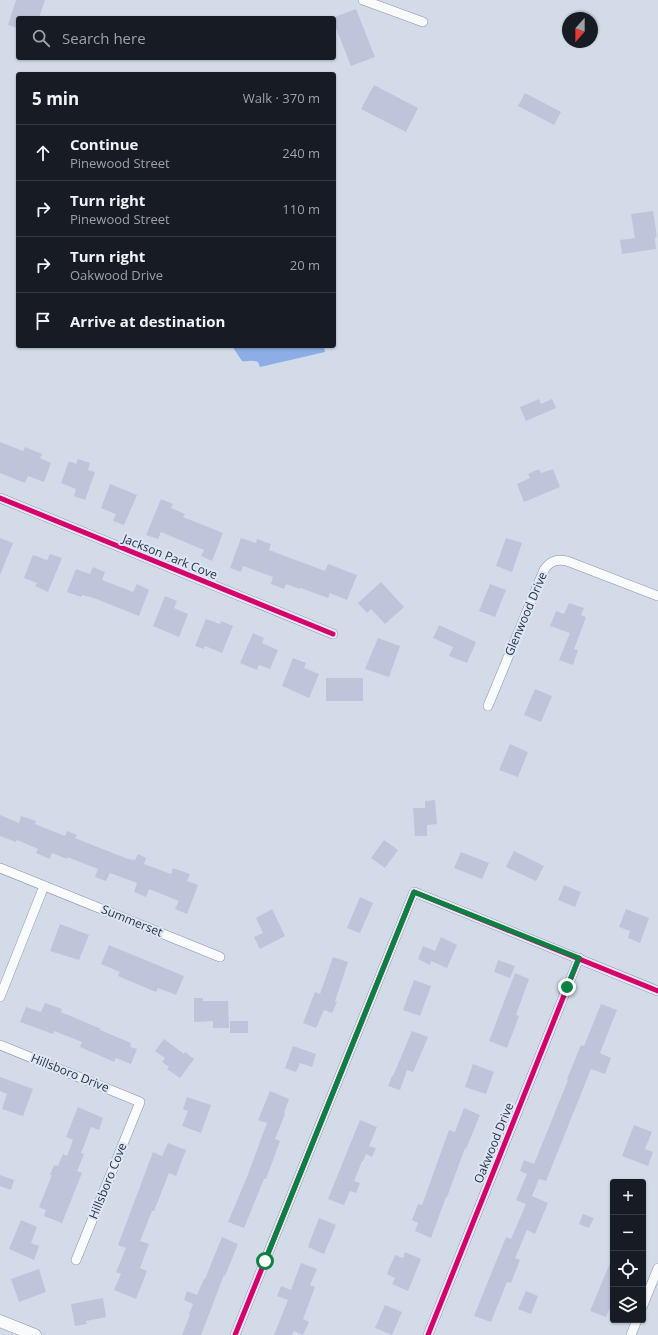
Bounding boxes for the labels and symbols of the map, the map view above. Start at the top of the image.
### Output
north arrow [562,12,598,48]
street label: Jackson Park Cove [119,529,220,583]
street label: Glenwood Drive [500,569,551,658]
street label: Summerset [99,901,165,941]
route end [558,978,576,996]
street label: Hillsboro Drive [29,1049,112,1096]
street label: Oakwood Drive [470,1100,518,1186]
street label: Hillsboro Cove [84,1140,131,1222]
route start [256,1252,274,1270]

